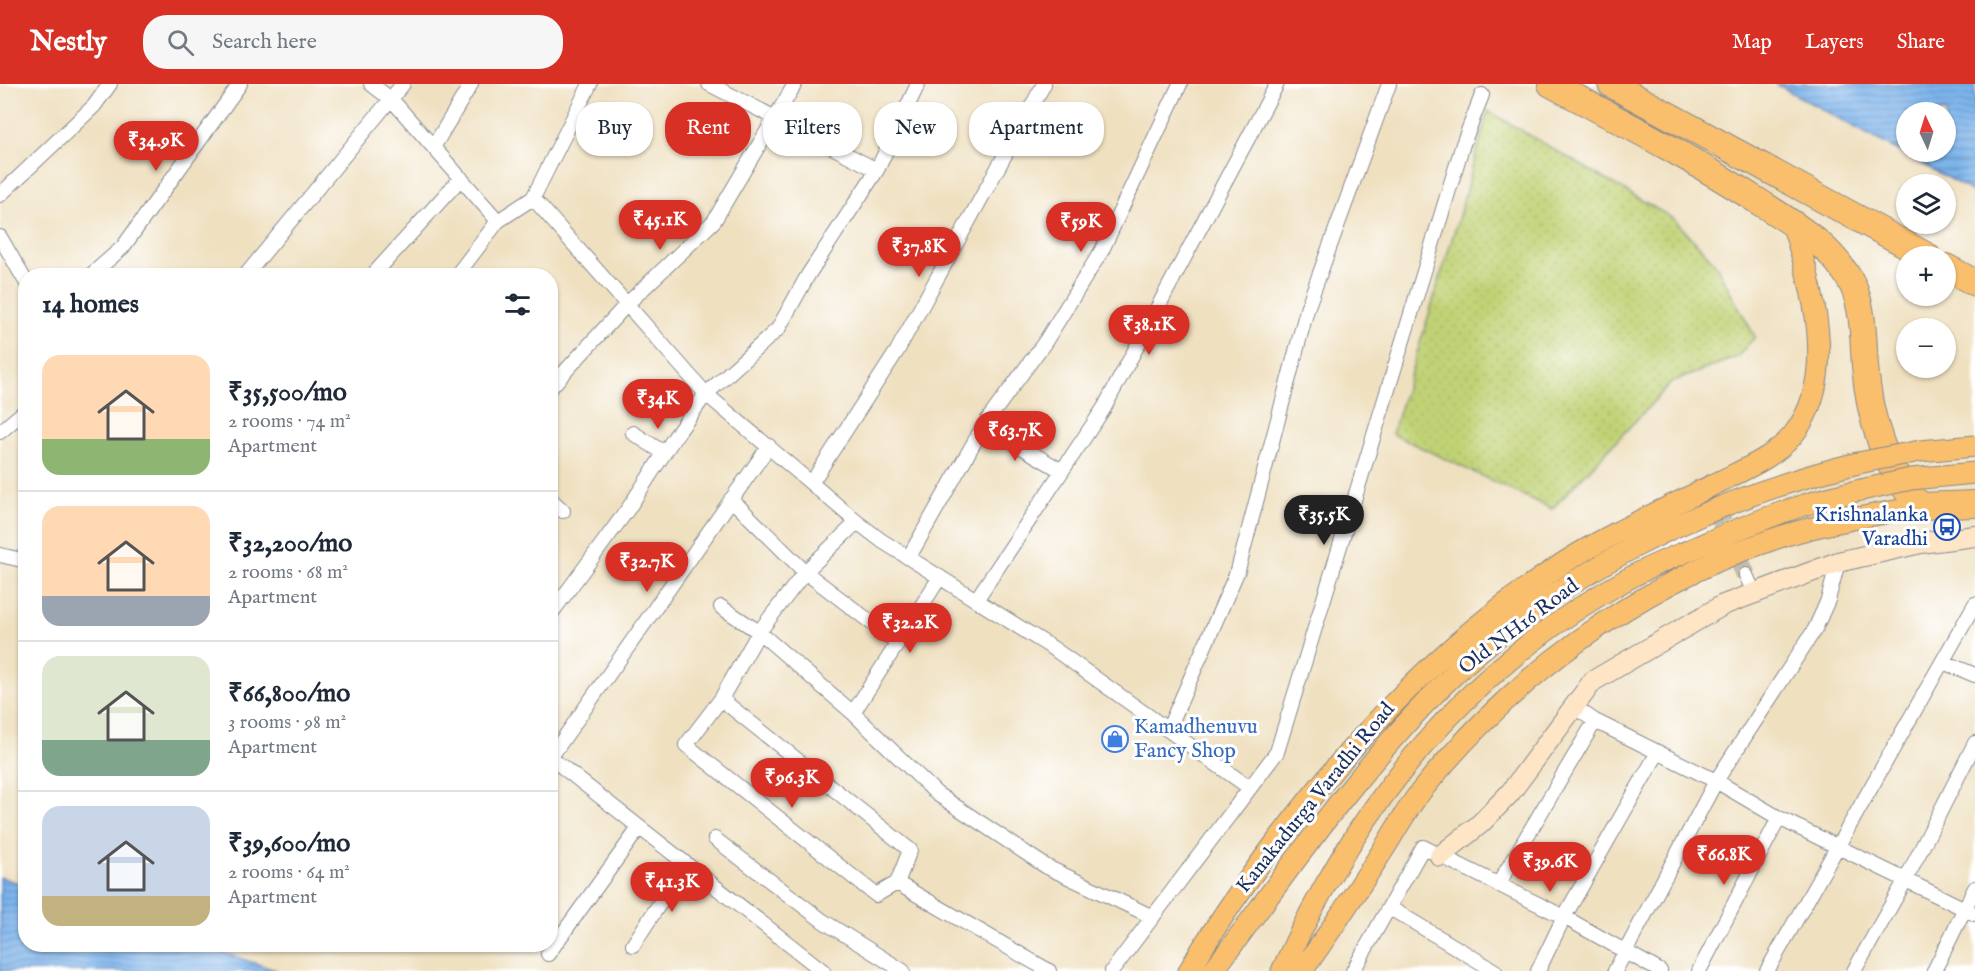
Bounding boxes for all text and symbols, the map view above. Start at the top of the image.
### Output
search box [143,15,563,69]
text: Nestly [30,25,107,60]
icon: search [164,26,197,59]
text: Search here [212,28,317,56]
text: Map [1732,29,1772,56]
text: Layers [1805,29,1864,56]
text: Share [1897,29,1945,56]
chip: Buy [576,102,653,156]
chip: Rent [665,102,751,156]
chip: Filters [763,102,862,156]
chip: New [874,102,957,156]
chip: Apartment [969,102,1104,156]
north arrow [1896,102,1956,162]
map controls [1896,102,1956,378]
pin: ₹34.9K [107,121,205,172]
text: ₹34.9K [128,128,184,153]
button: layers [1896,174,1956,234]
pin: ₹45.1K [611,200,709,251]
pin: ₹59K [1045,202,1117,253]
text: ₹45.1K [633,207,687,232]
text: ₹59K [1060,209,1102,234]
pin: ₹37.8K [870,227,968,278]
text: ₹37.8K [892,234,946,259]
button: + [1896,246,1956,306]
text: 14 homes [42,288,139,321]
icon: filters [501,288,534,321]
pin: ₹38.1K [1100,305,1198,356]
text: ₹38.1K [1123,312,1175,337]
button: − [1896,318,1956,378]
text: ₹35,500/mo [228,376,347,409]
icon: home [90,379,162,451]
pin: ₹34K [622,379,694,430]
text: ₹34K [636,386,680,411]
text: 2 rooms · 74 m² [228,409,351,434]
pin: ₹63.7K [966,411,1064,462]
text: ₹63.7K [988,418,1042,443]
text: Apartment [228,434,317,459]
pin: ₹35.5K [1275,495,1373,546]
text: ₹35.5K [1298,502,1350,527]
place label: Krishnalanka Varadhi [1814,502,1929,553]
bus stop icon: Krishnalanka Varadhi [1932,512,1962,542]
text: ₹32,200/mo [228,527,352,560]
icon: home [90,530,162,602]
pin: ₹32.7K [598,542,696,593]
text: ₹32.7K [619,549,675,574]
text: 2 rooms · 68 m² [228,560,348,585]
street label: Old NH16 Road [1453,572,1585,681]
text: Apartment [228,585,317,610]
pin: ₹32.2K [861,603,959,654]
text: ₹32.2K [882,610,938,635]
text: ₹66,800/mo [228,677,350,710]
icon: home [90,680,162,752]
street label: Kanakadurga Varadhi Road [1231,696,1402,899]
text: 3 rooms · 98 m² [228,710,346,735]
place label: Kamadhenuvu Fancy Shop [1134,714,1258,765]
shop icon: Kamadhenuvu Fancy Shop [1100,724,1130,754]
text: Apartment [228,735,317,760]
pin: ₹96.3K [743,758,841,809]
text: ₹96.3K [765,765,819,790]
text: ₹39,600/mo [228,827,350,860]
icon: home [90,830,162,902]
pin: ₹66.8K [1675,835,1773,886]
pin: ₹39.6K [1501,842,1599,893]
text: ₹66.8K [1697,842,1751,867]
text: ₹39.6K [1523,849,1577,874]
text: 2 rooms · 64 m² [228,860,350,885]
pin: ₹41.3K [623,862,721,913]
text: ₹41.3K [645,869,699,894]
text: Apartment [228,885,317,910]

